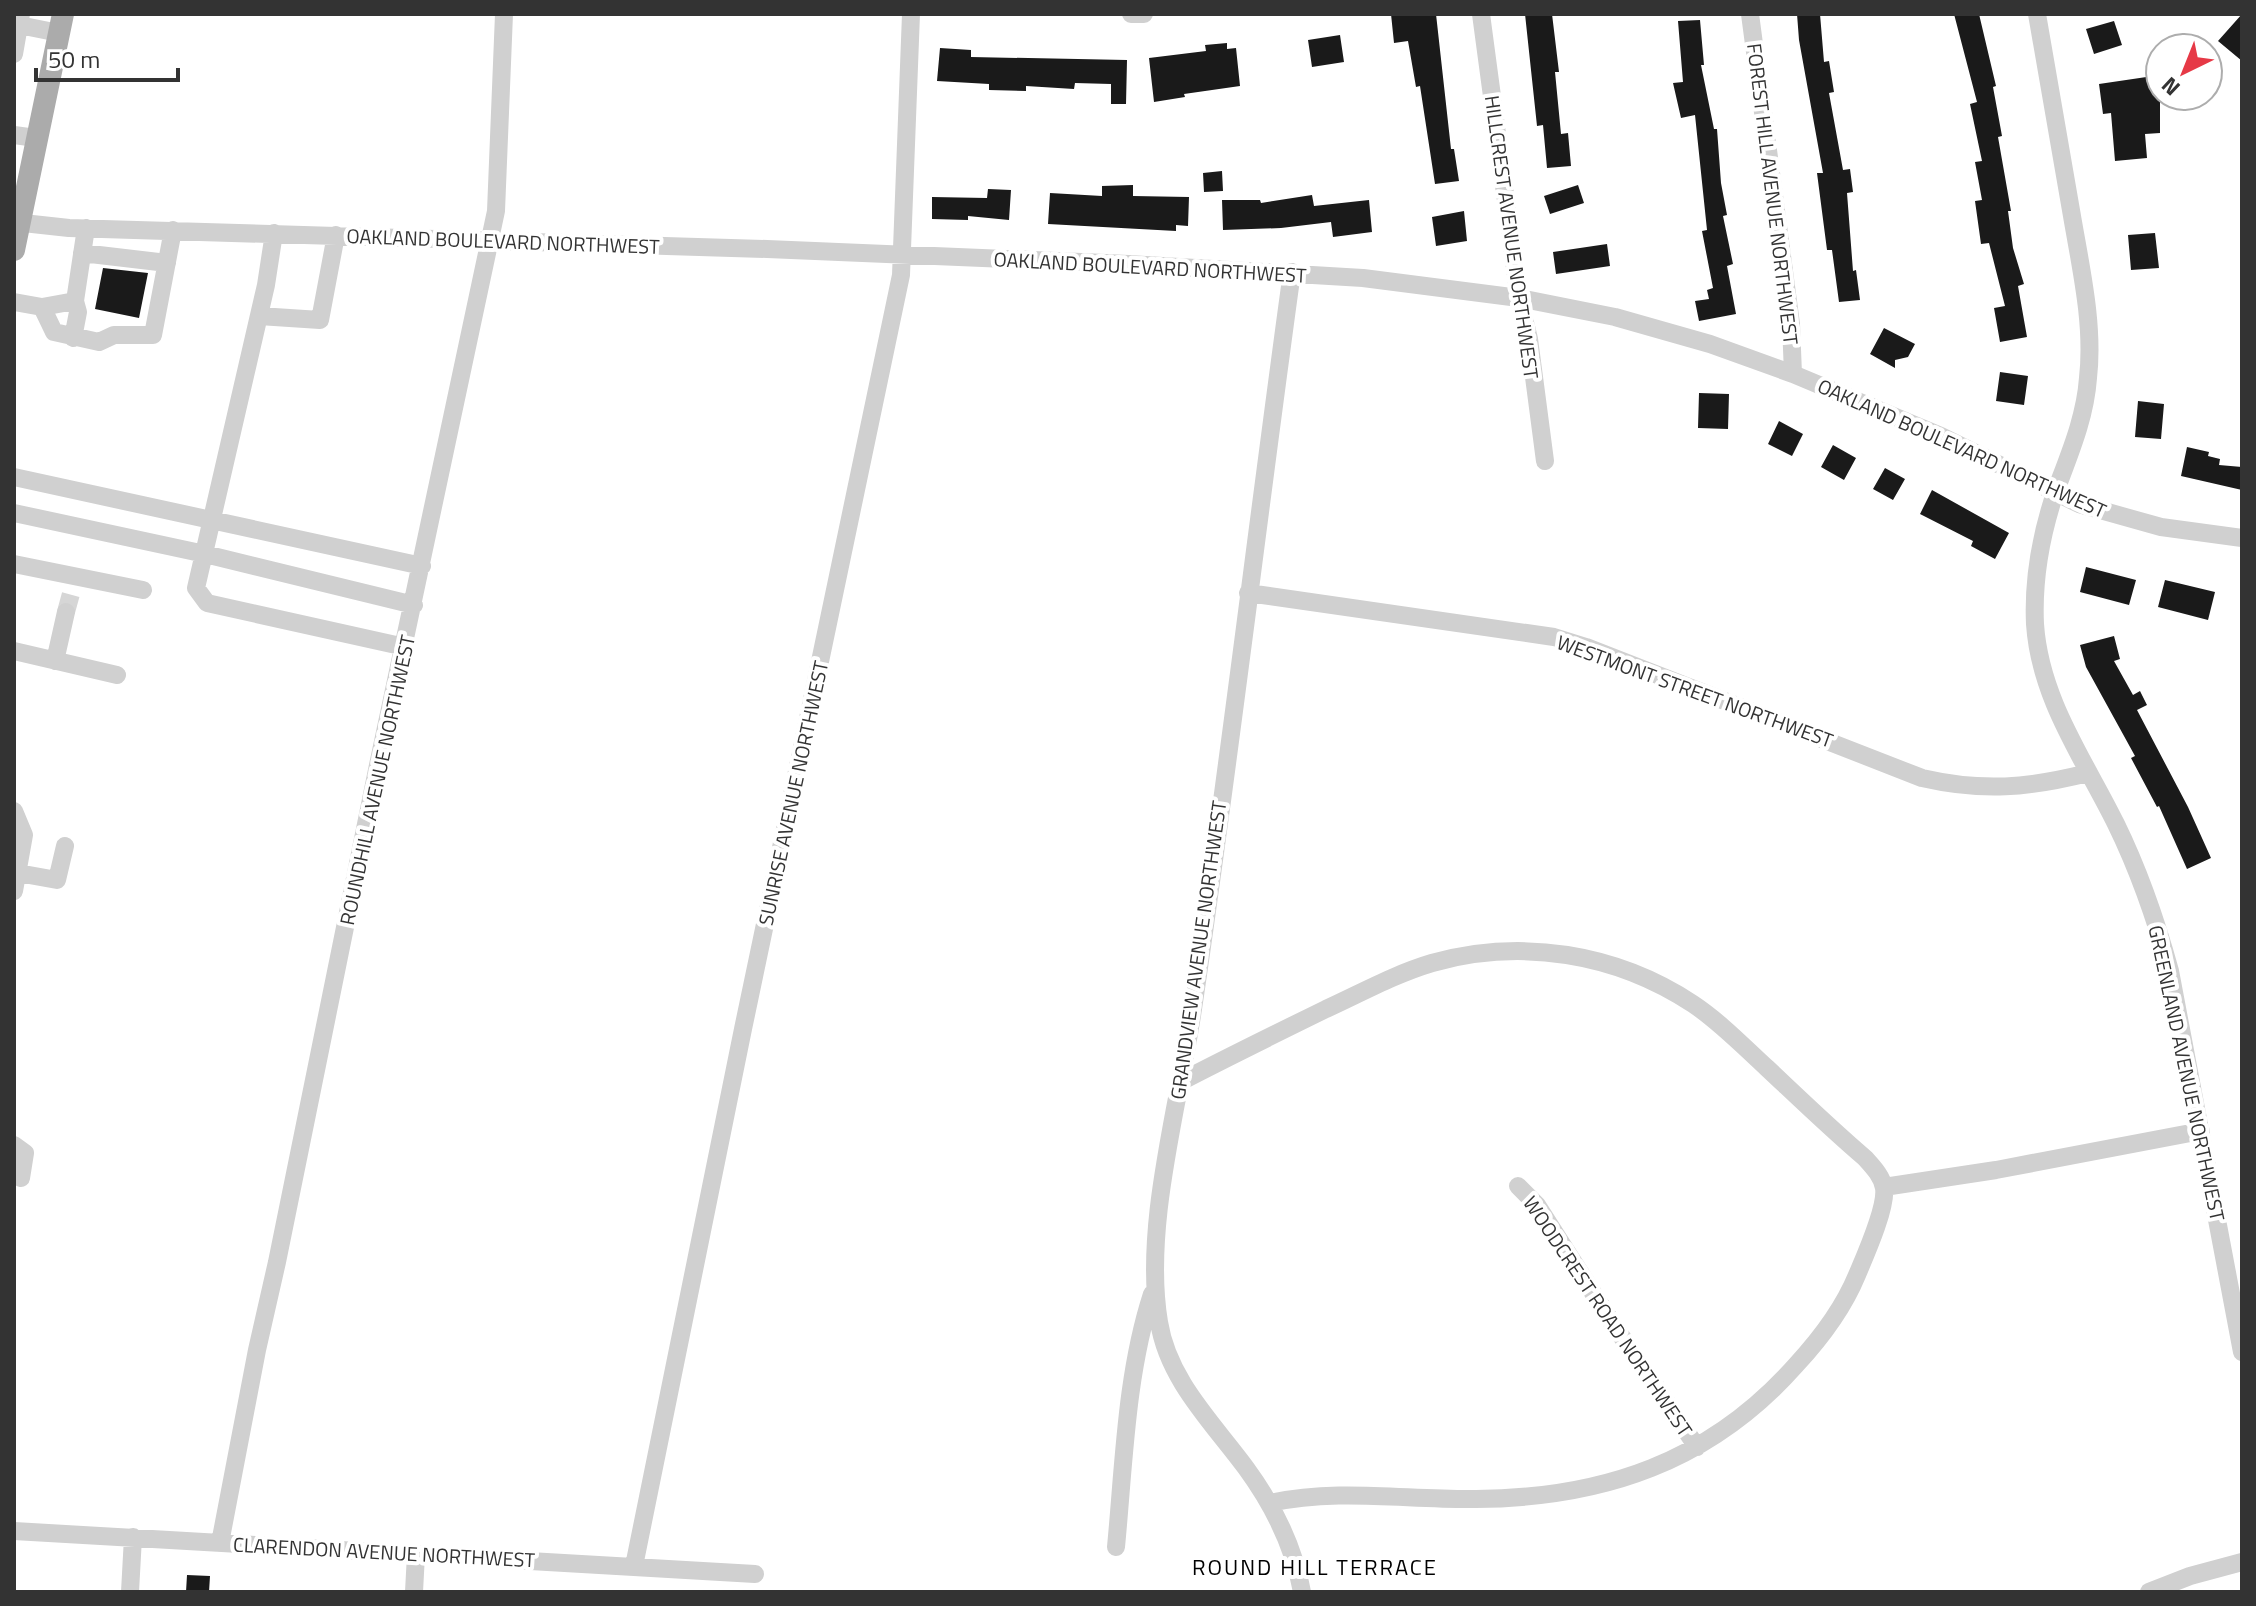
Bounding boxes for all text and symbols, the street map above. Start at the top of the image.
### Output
scale bar [36,32,178,82]
north arrow [2144,32,2224,112]
text: 50 m [48,41,100,77]
street label: FOREST HILL AVENUE NORTHWEST [1739,42,1807,347]
text: N [2153,69,2188,104]
street label: HILLCREST AVENUE NORTHWEST [1477,93,1547,381]
street label: OAKLAND BOULEVARD NORTHWEST [346,220,661,262]
street label: OAKLAND BOULEVARD NORTHWEST [993,243,1308,291]
street label: OAKLAND BOULEVARD NORTHWEST [1813,370,2112,526]
street label: WESTMONT STREET NORTHWEST [1552,626,1838,756]
street label: ROUNDHILL AVENUE NORTHWEST [331,632,423,928]
street label: SUNRISE AVENUE NORTHWEST [750,657,836,928]
street label: GRANDVIEW AVENUE NORTHWEST [1162,798,1234,1101]
street label: GREENLAND AVENUE NORTHWEST [2140,922,2234,1224]
street label: WOODCREST ROAD NORTHWEST [1516,1189,1701,1443]
street label: CLARENDON AVENUE NORTHWEST [232,1529,536,1575]
district label: ROUND HILL TERRACE [1192,1550,1438,1584]

